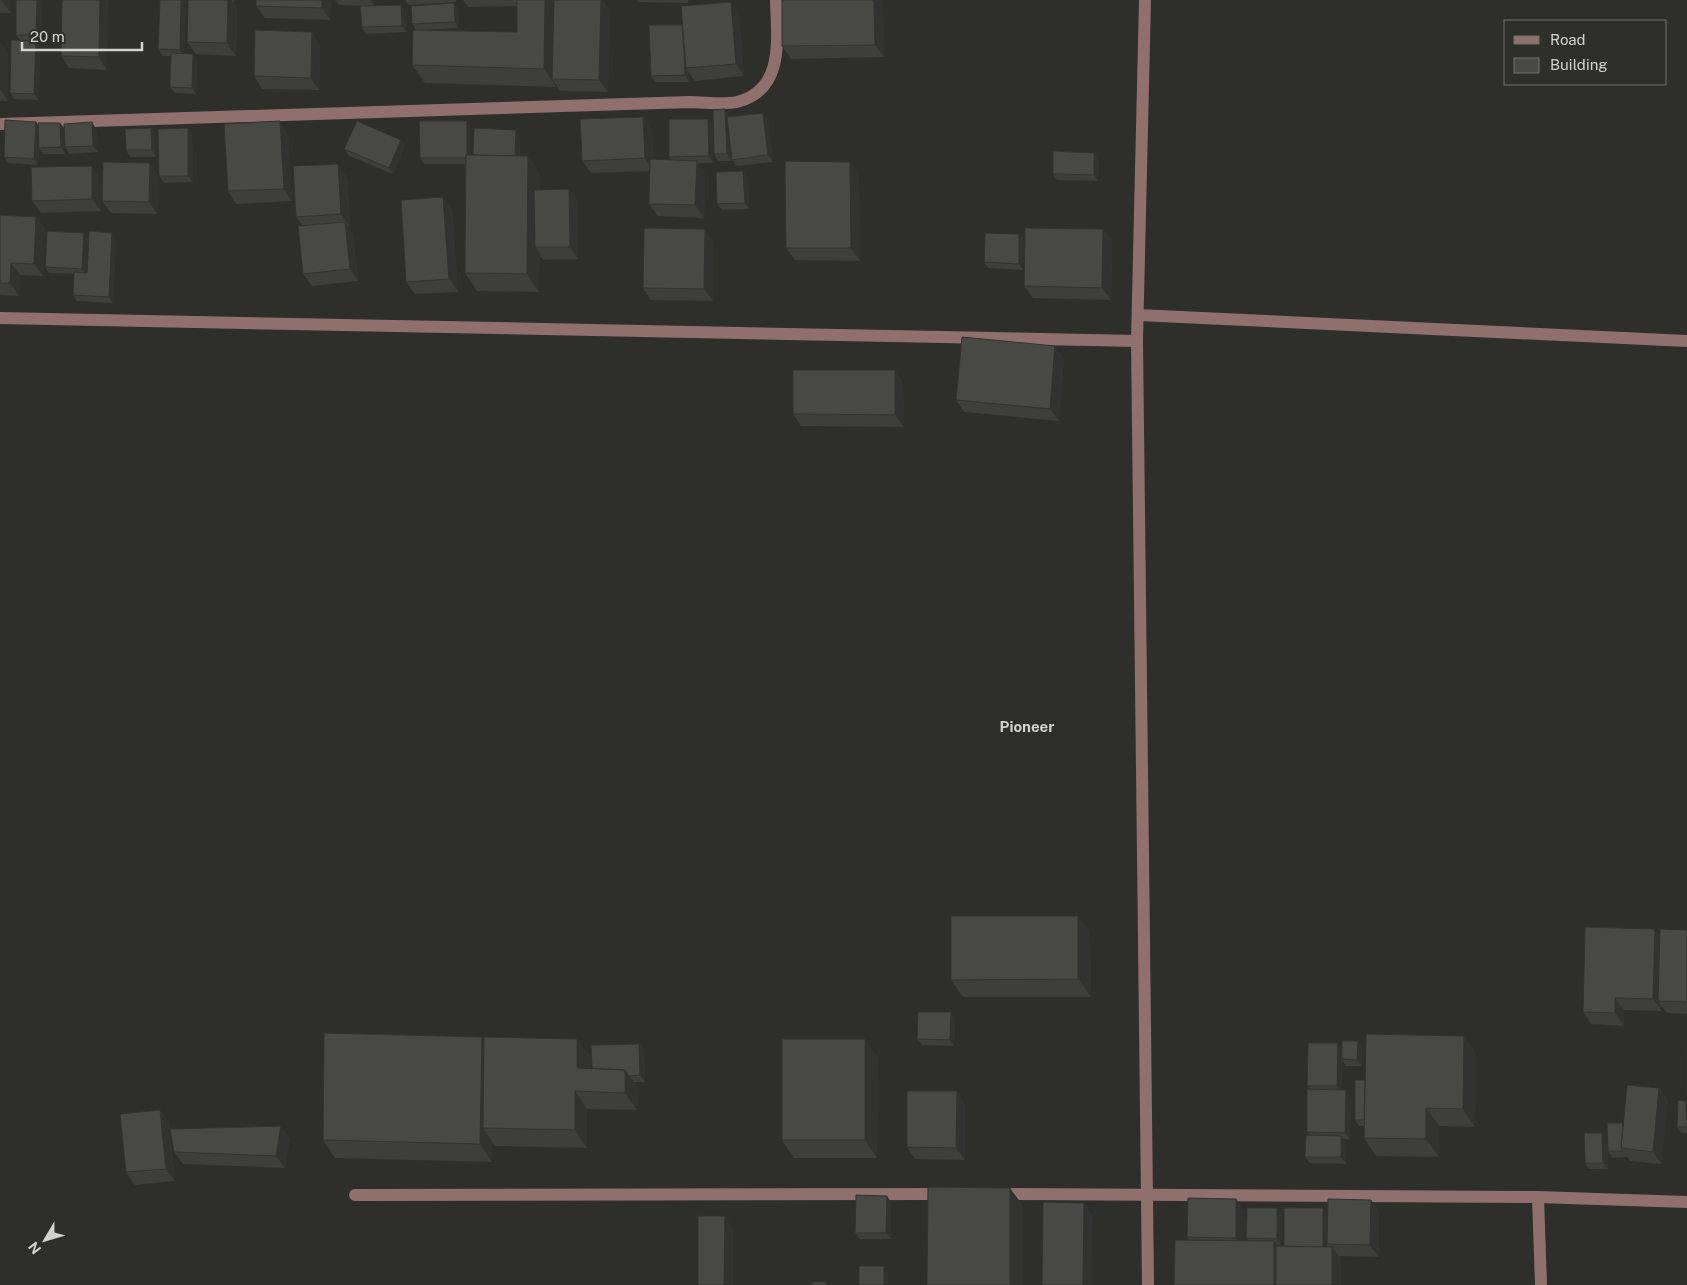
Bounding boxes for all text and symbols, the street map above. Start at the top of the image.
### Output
scale bar [22,20,142,52]
legend [1504,20,1667,85]
text: 20 m [30,28,65,45]
text: Road [1550,31,1586,48]
text: Building [1550,56,1608,73]
district label: Pioneer [1000,718,1054,735]
north arrow [20,1215,70,1265]
text: N [25,1239,44,1257]

